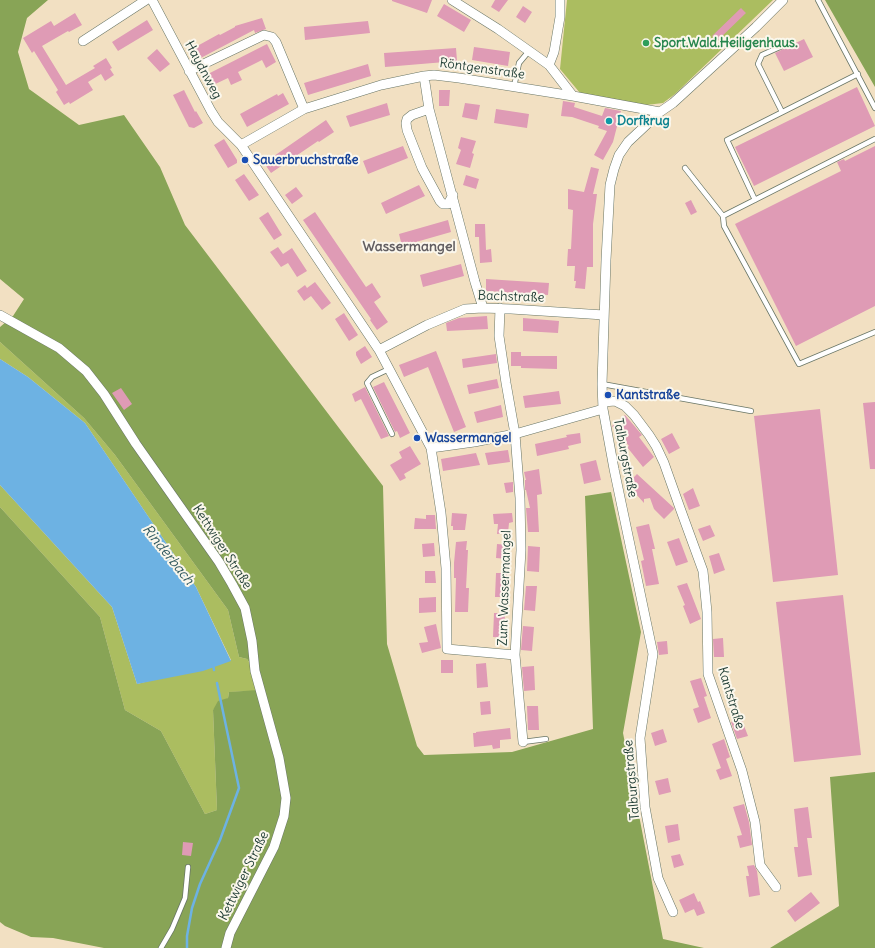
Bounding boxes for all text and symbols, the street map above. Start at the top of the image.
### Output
place label: Sport.Wald.Heiligenhaus. [654,35,798,51]
street label: Haydnweg [181,38,225,102]
marker: Sport.Wald.Heiligenhaus. [641,38,651,48]
street label: Röntgenstraße [438,55,526,83]
place label: Dorfkrug [617,113,670,129]
marker: Dorfkrug [604,116,614,126]
place label: Sauerbruchstraße [253,152,359,168]
marker: Sauerbruchstraße [240,155,250,165]
district label: Wassermangel [362,239,456,255]
street label: Bachstraße [477,288,545,306]
place label: Kantstraße [616,387,680,403]
marker: Kantstraße [603,390,613,400]
street label: Talburgstraße [610,417,640,499]
place label: Wassermangel [425,430,511,446]
marker: Wassermangel [412,433,422,443]
street label: Kettwiger Straße [189,502,255,592]
water label: Rinderbach [139,522,197,588]
street label: Zum Wassermangel [495,530,515,646]
street label: Kantstraße [714,665,748,731]
street label: Talburgstraße [621,739,643,821]
street label: Kettwiger Straße [216,829,272,923]

